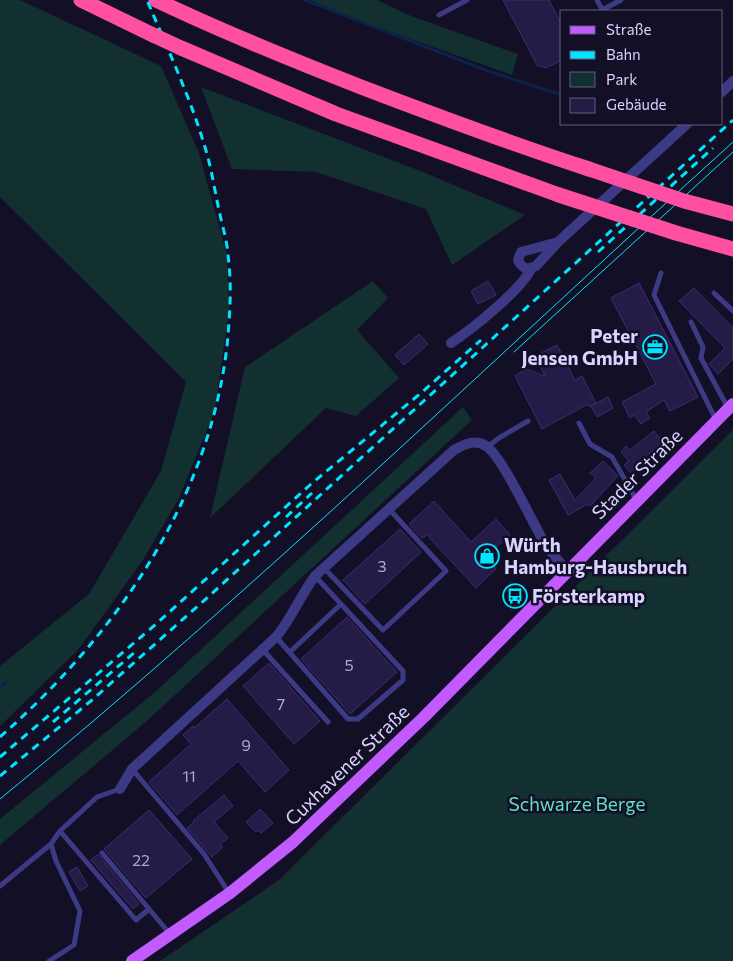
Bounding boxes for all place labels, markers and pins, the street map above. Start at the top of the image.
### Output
place label: Peter Jensen GmbH [522,324,638,369]
office icon: Peter Jensen GmbH [642,334,668,360]
place label: Würth Hamburg-Hausbruch [504,533,687,578]
shop icon: Würth Hamburg-Hausbruch [474,543,500,569]
bus stop icon: Försterkamp [502,583,528,609]
place label: Försterkamp [532,584,645,607]

